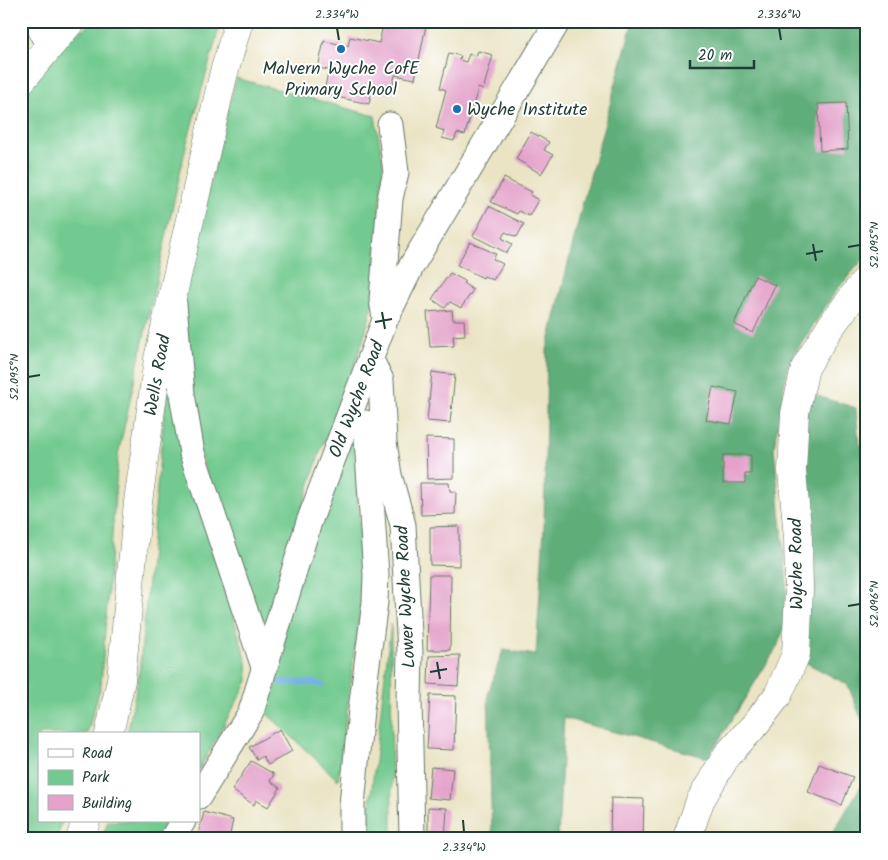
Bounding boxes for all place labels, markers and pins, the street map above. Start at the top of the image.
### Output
marker: Malvern Wyche CofE Primary School [335,43,347,55]
place label: Malvern Wyche CofE Primary School [262,55,420,105]
place label: Wyche Institute [467,96,587,125]
marker: Wyche Institute [451,103,463,115]

